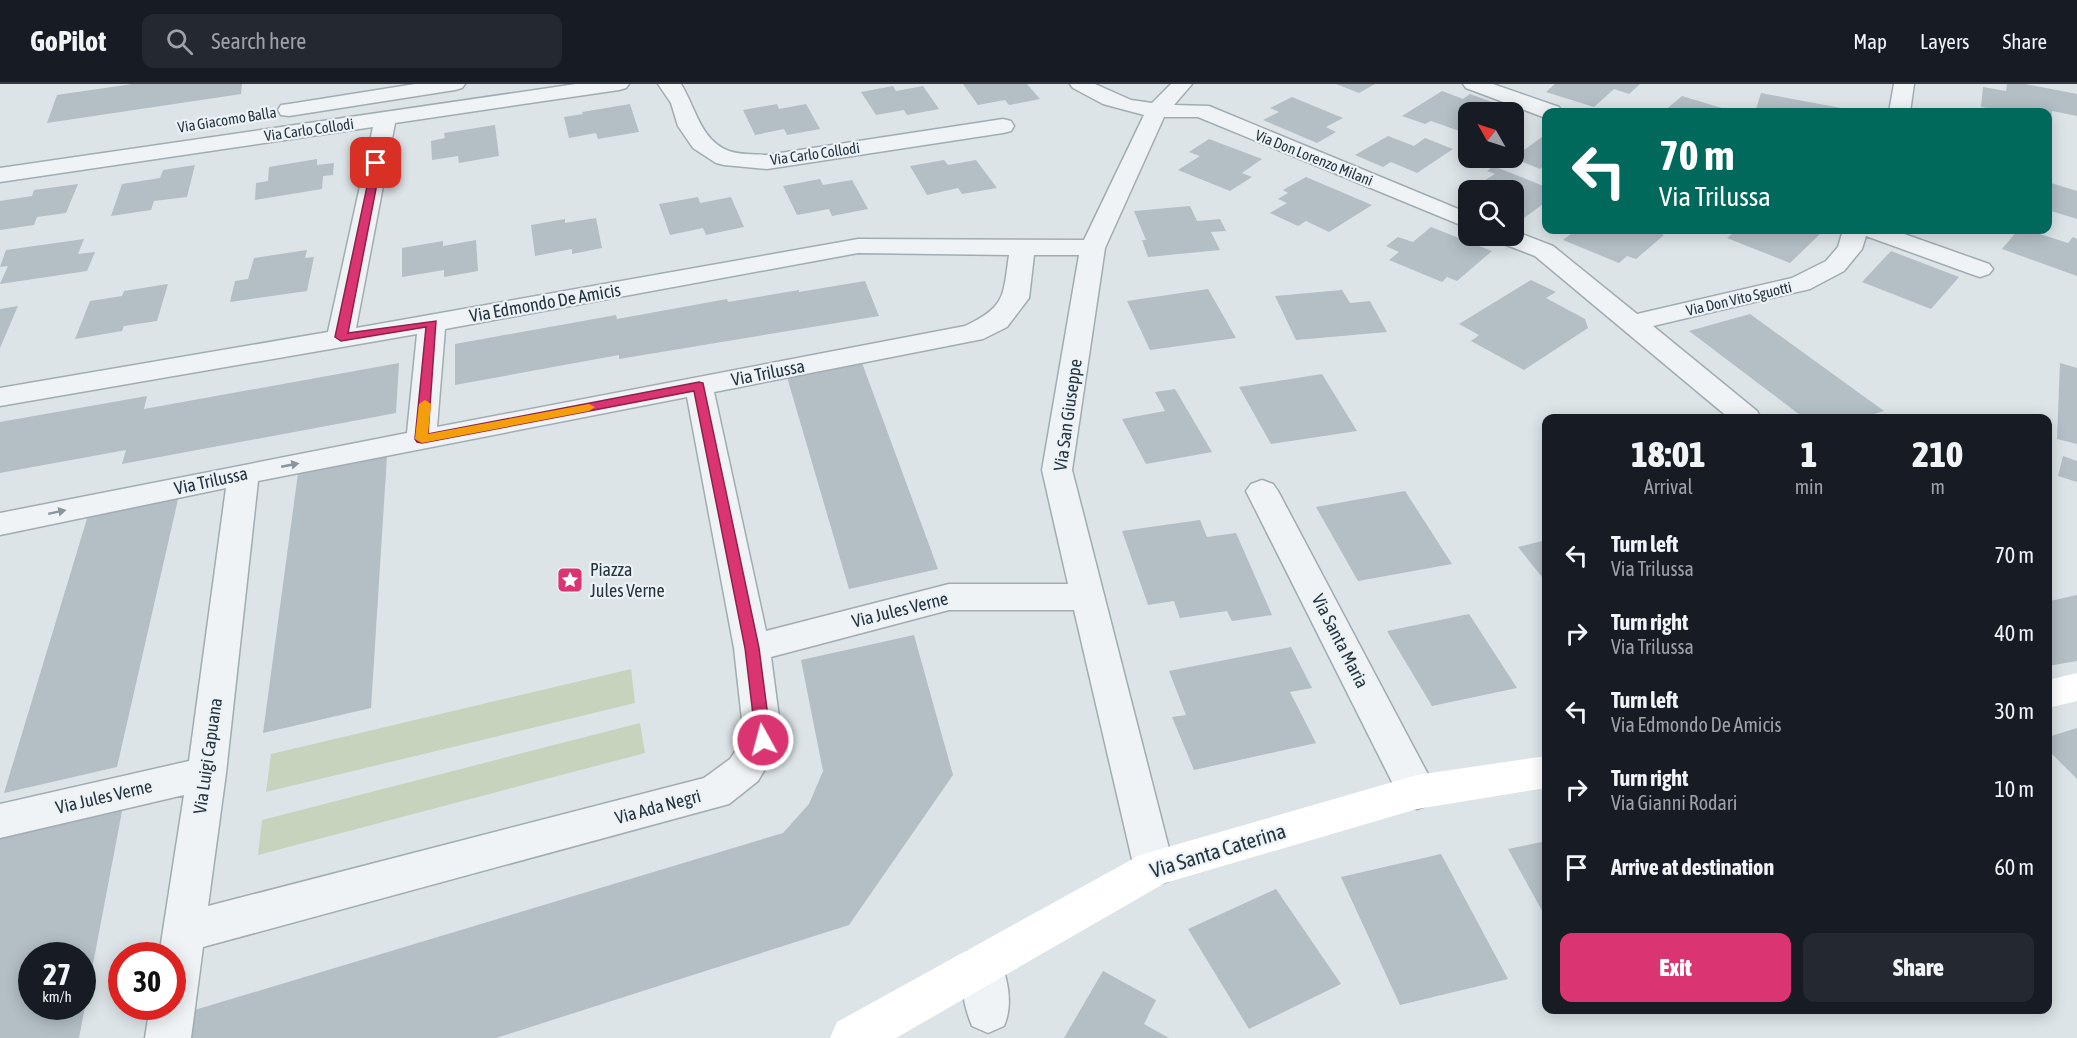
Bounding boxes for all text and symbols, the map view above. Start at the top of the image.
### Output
search box [142,14,562,68]
text: GoPilot [30,25,106,57]
icon: search [163,25,196,58]
text: Search here [211,28,306,54]
text: Map [1853,29,1887,53]
text: Layers [1920,29,1970,53]
text: Share [2003,29,2047,53]
north arrow [1458,102,1524,168]
map controls [1458,102,1524,246]
street label: Via Giacomo Balla [176,103,278,136]
street label: Via Carlo Collodi [263,115,355,144]
street label: Via Don Lorenzo Milani [1253,126,1376,189]
text: 70 m [1659,131,1734,179]
icon: left [1560,132,1638,210]
pin [350,137,401,188]
street label: Via Carlo Collodi [769,139,861,168]
icon: arrive [359,146,392,179]
button: search [1458,180,1524,246]
text: Via Trilussa [1659,181,1771,212]
street label: Via Don Vito Sguotti [1684,278,1793,319]
street label: Via Edmondo De Amicis [468,279,622,326]
street label: Via Trilussa [729,355,807,390]
street label: Via San Giuseppe [1049,357,1086,472]
text: 18:01 [1631,433,1706,475]
text: 1 [1801,433,1817,475]
text: 210 [1912,433,1963,475]
one-way arrow [280,460,299,469]
street label: Via Trilussa [172,462,250,499]
text: Arrival [1644,475,1693,498]
text: min [1795,475,1823,498]
text: m [1930,475,1945,498]
one-way arrow [48,507,67,516]
text: Turn left [1611,531,1678,557]
icon: left [1560,539,1593,572]
text: 70 m [1994,542,2034,568]
text: Via Trilussa [1611,557,1694,580]
place label: Piazza Jules Verne [590,559,665,601]
place icon: Piazza Jules Verne [555,565,585,595]
street label: Via Jules Verne [850,587,950,632]
street label: Via Santa Maria [1308,590,1373,691]
text: Turn right [1611,609,1688,635]
icon: right [1560,617,1593,650]
text: 40 m [1994,620,2034,646]
text: Via Trilussa [1611,635,1694,658]
text: Turn left [1611,687,1678,713]
icon: left [1560,695,1593,728]
street label: Via Luigi Capuana [189,696,226,815]
text: 30 m [1994,698,2034,724]
position arrow [731,708,795,772]
text: Via Edmondo De Amicis [1611,713,1781,736]
text: Turn right [1611,765,1688,791]
icon: right [1560,773,1593,806]
street label: Via Jules Verne [54,775,154,818]
text: 10 m [1994,776,2034,802]
street label: Via Ada Negri [613,785,703,828]
text: Via Gianni Rodari [1611,791,1737,814]
street label: Via Santa Caterina [1147,818,1289,882]
icon: arrive [1560,851,1593,884]
text: Arrive at destination [1611,854,1774,880]
text: 60 m [1994,854,2034,880]
button: Exit [1560,933,1791,1002]
button: Share [1803,933,2034,1002]
speed limit sign: 30 [108,942,186,1020]
text: 27 [43,957,71,991]
text: km/h [42,988,72,1005]

